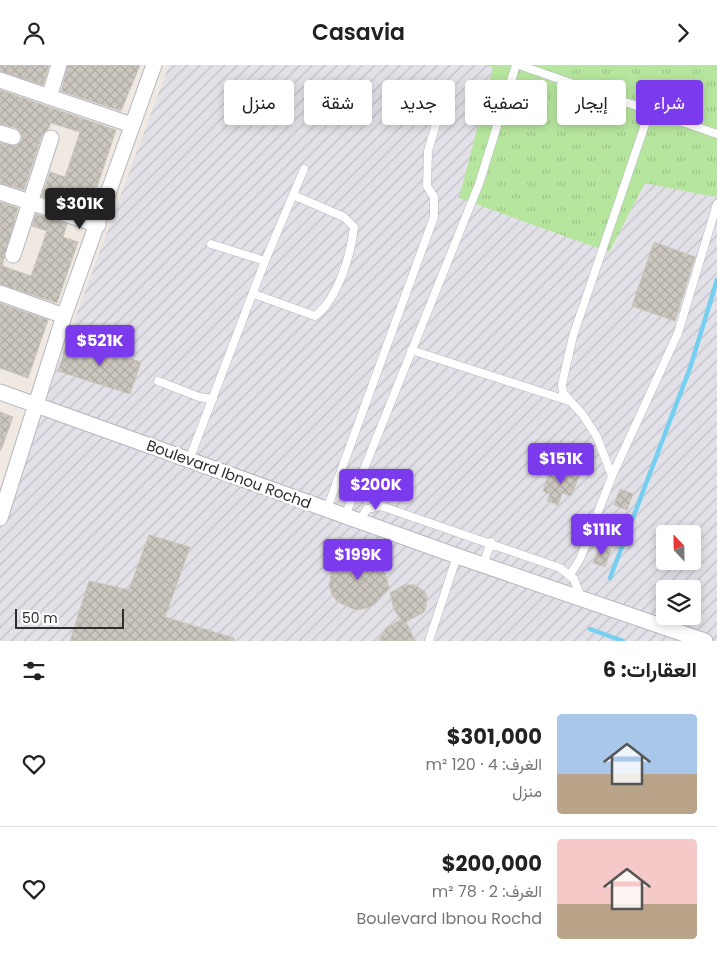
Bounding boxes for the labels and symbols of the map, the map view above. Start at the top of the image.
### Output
pin: $301K [45,187,115,230]
pin: $521K [65,325,135,367]
street label: Boulevard Ibnou Rochd [144,434,314,514]
pin: $151K [526,443,596,485]
pin: $200K [341,469,411,511]
pin: $111K [567,513,637,556]
north arrow [656,525,701,570]
pin: $199K [323,539,393,581]
scale bar [15,606,124,629]

